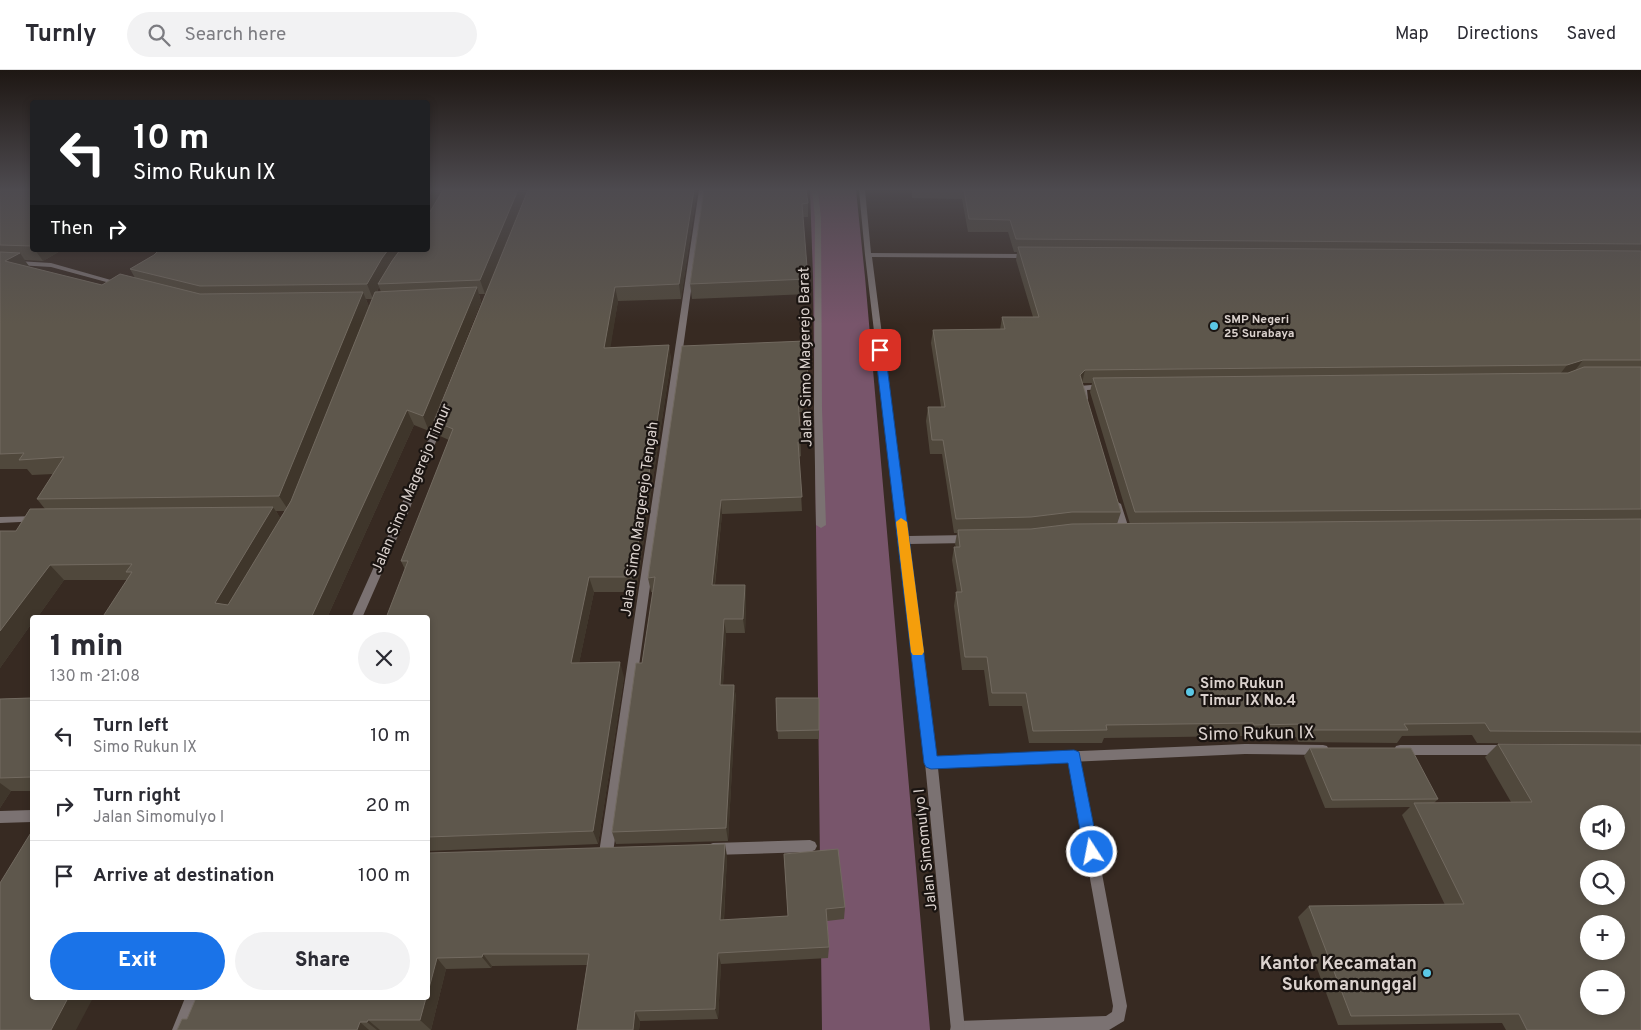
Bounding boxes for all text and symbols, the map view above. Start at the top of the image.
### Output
search box [127,12,477,57]
text: Turnly [25,20,97,50]
icon: search [145,21,173,49]
text: Search here [185,23,286,47]
text: Map [1395,23,1429,46]
text: Directions [1457,23,1539,46]
text: Saved [1567,23,1616,46]
text: 10 m [133,117,209,161]
icon: left [50,120,115,185]
text: Simo Rukun IX [133,160,276,187]
icon: right [103,215,131,243]
text: Then [50,217,93,241]
street label: Jalan Simo Magerejo Barat [795,267,818,447]
place label: SMP Negeri 25 Surabaya [1224,312,1295,342]
marker: SMP Negeri 25 Surabaya [1208,320,1220,332]
pin [859,329,901,371]
icon: arrive [866,336,894,364]
street label: Jalan Simo Magerejo Timur [368,401,457,576]
street label: Jalan Simo Margerejo Tengah [617,420,664,618]
text: 1 min [50,629,123,666]
button: close [358,632,410,684]
text: 130 m · 21:08 [50,667,140,687]
place label: Simo Rukun Timur IX No.4 [1200,675,1296,711]
marker: Simo Rukun Timur IX No.4 [1184,686,1196,698]
text: Turn left [93,714,169,738]
icon: left [50,722,78,750]
street label: Simo Rukun IX [1197,722,1315,747]
text: 10 m [370,724,410,748]
text: Simo Rukun IX [93,738,197,758]
text: Turn right [93,784,181,808]
street label: Jalan Simomulyo I [911,788,942,912]
icon: right [50,792,78,820]
text: 20 m [366,794,410,818]
map controls [1580,805,1625,1015]
button: sound [1580,805,1625,850]
text: Jalan Simomulyo I [93,808,224,828]
position arrow [1065,825,1117,877]
button: search [1580,860,1625,905]
icon: arrive [50,862,78,890]
text: Arrive at destination [93,864,274,888]
text: 100 m [358,864,410,888]
button: + [1580,915,1625,960]
button: Exit [50,932,225,990]
button: Share [235,932,410,990]
place label: Kantor Kecamatan Sukomanunggal [1260,953,1417,997]
marker: Kantor Kecamatan Sukomanunggal [1421,967,1433,979]
button: − [1580,970,1625,1015]

